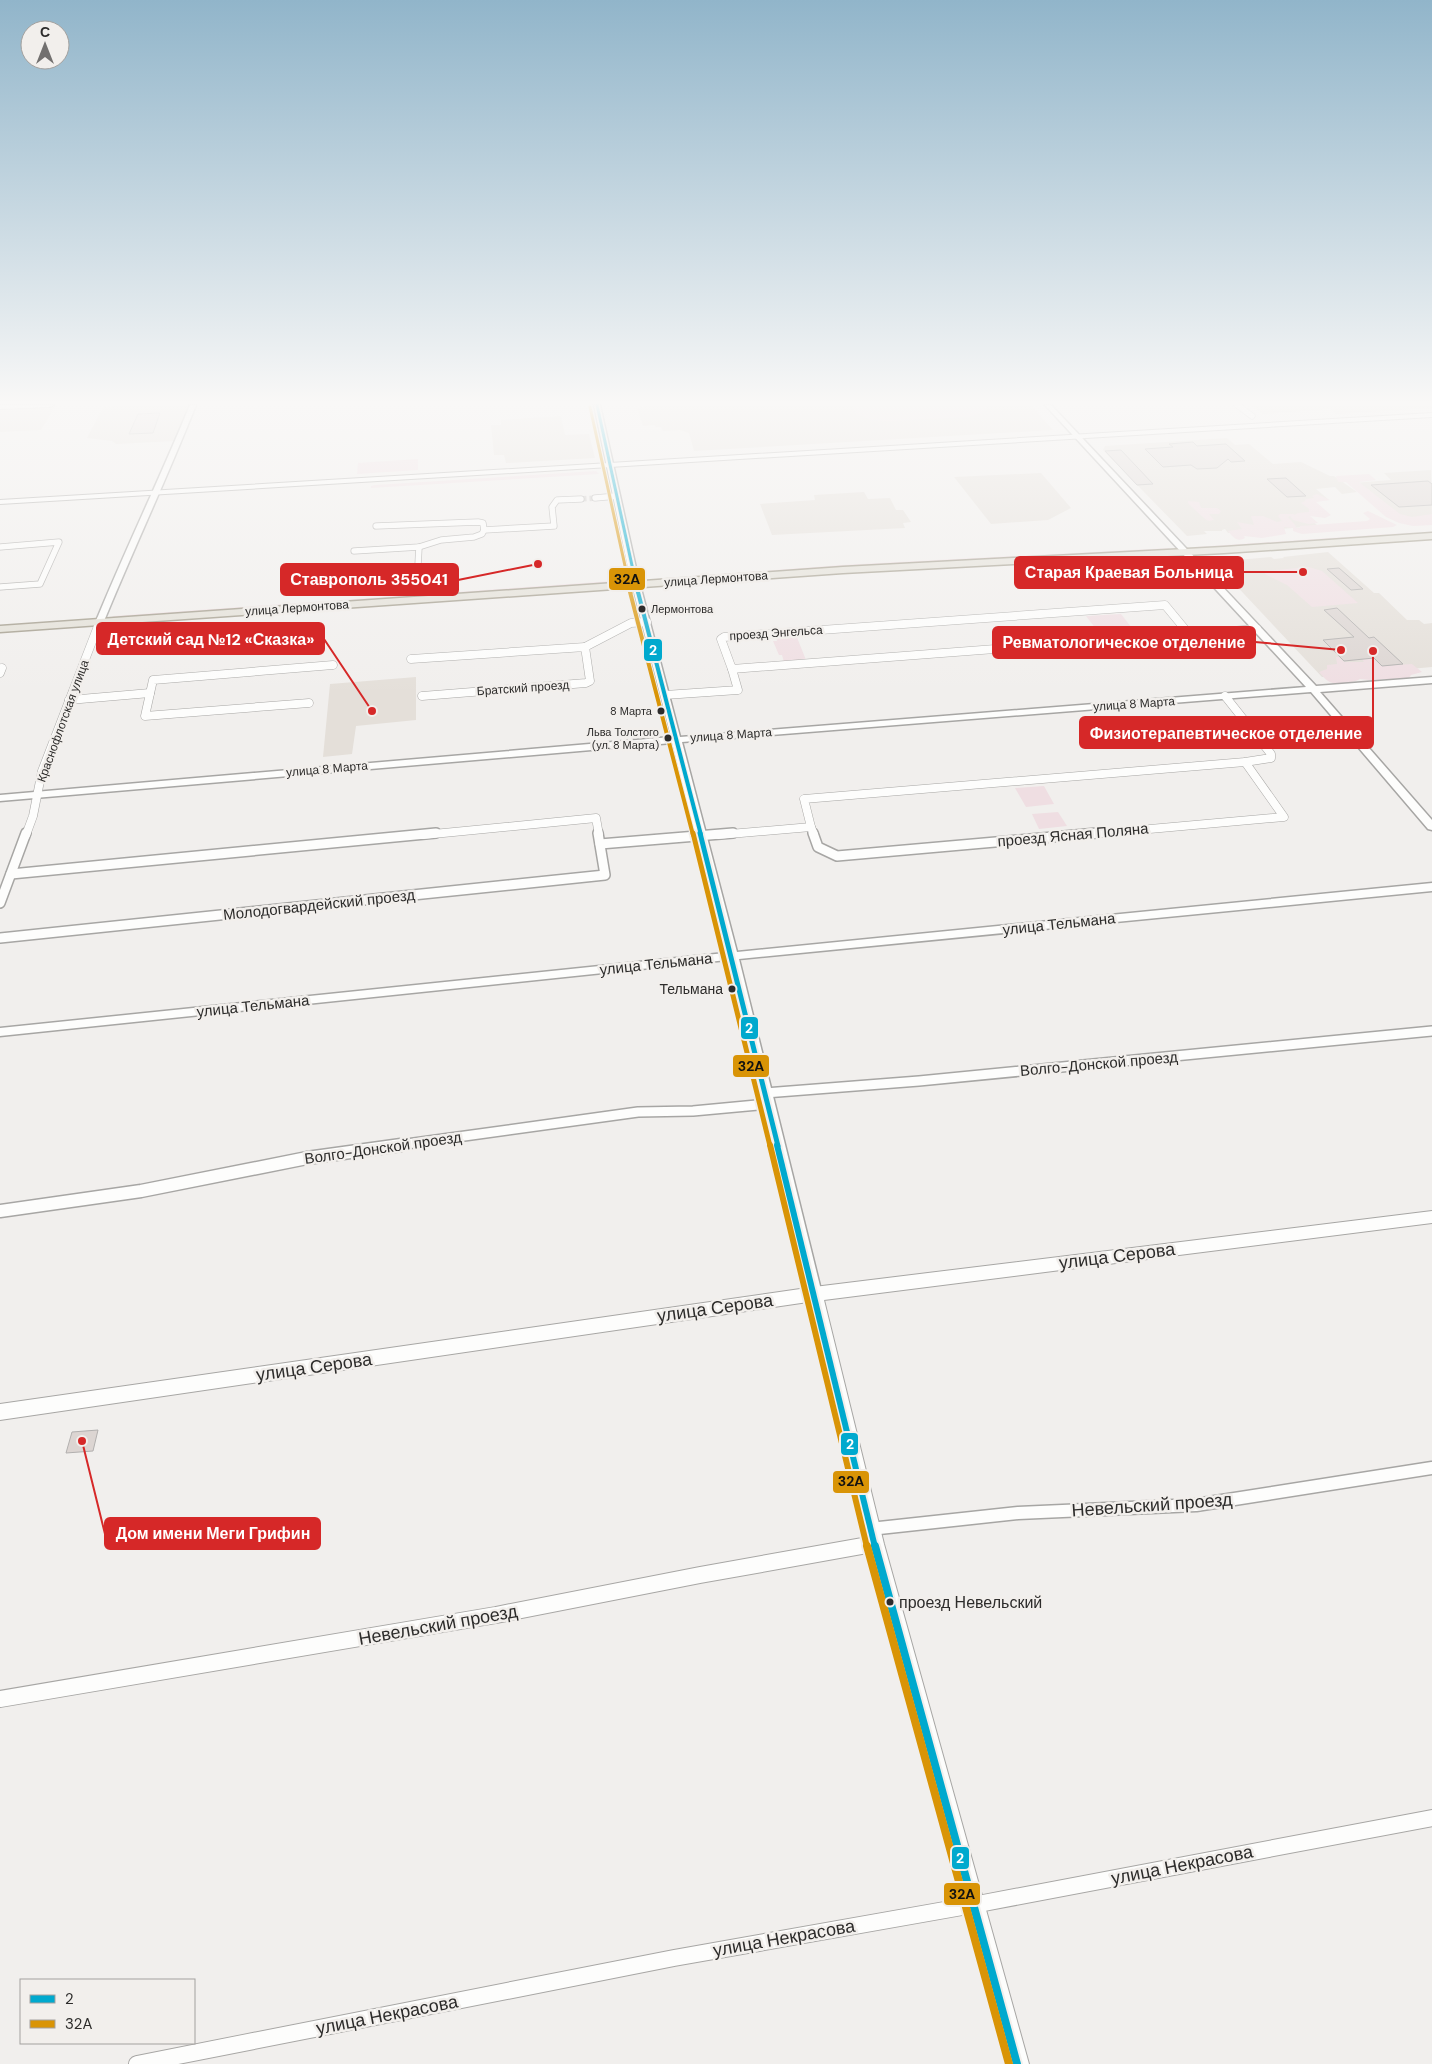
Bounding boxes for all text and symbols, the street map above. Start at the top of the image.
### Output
north arrow [20,20,70,70]
text: С [40,23,50,41]
callout: Старая Краевая Больница [1015,557,1243,588]
text: Старая Краевая Больница [1025,562,1233,583]
callout: Ставрополь 355041 [281,564,458,595]
line badge: 32A [608,567,646,591]
street label: улица Лермонтова [664,567,769,591]
text: Ставрополь 355041 [290,569,448,590]
text: 32A [614,570,640,588]
street label: улица Лермонтова [245,596,350,620]
place label: Лермонтова [651,602,714,616]
marker: Лермонтова [637,604,647,614]
street label: проезд Энгельса [729,622,823,644]
callout: Детский сад №12 «Сказка» [97,623,324,654]
callout: Ревматологическое отделение [993,627,1255,658]
text: Детский сад №12 «Сказка» [108,629,314,650]
text: Ревматологическое отделение [1003,632,1246,653]
line badge: 2 [643,638,663,662]
text: 2 [649,641,657,659]
street label: Краснофлотская улица [33,657,93,784]
street label: Братский проезд [476,677,570,699]
street label: улица 8 Марта [1093,693,1176,715]
place label: 8 Марта [610,704,653,718]
marker: 8 Марта [656,706,666,716]
callout: Физиотерапевтическое отделение [1080,717,1373,748]
text: Физиотерапевтическое отделение [1090,723,1362,744]
street label: улица 8 Марта [690,724,773,746]
place label: Льва Толстого (ул. 8 Марта) [587,725,659,752]
marker: Льва Толстого (ул. 8 Марта) [663,733,673,743]
street label: улица 8 Марта [285,757,369,781]
street label: проезд Ясная Поляна [997,818,1150,852]
street label: Молодогвардейский проезд [222,885,416,925]
street label: улица Тельмана [1002,908,1117,940]
street label: улица Тельмана [599,948,714,980]
place label: Тельмана [660,980,723,998]
marker: Тельмана [727,984,737,994]
street label: улица Тельмана [196,990,311,1022]
line badge: 2 [740,1016,759,1040]
text: 2 [745,1019,753,1037]
street label: Волго-Донской проезд [1019,1047,1179,1081]
line badge: 32A [732,1054,770,1078]
text: 32A [738,1057,764,1075]
street label: Волго-Донской проезд [303,1127,463,1169]
street label: улица Серова [1058,1237,1177,1275]
street label: улица Серова [656,1288,775,1328]
street label: улица Серова [255,1347,374,1387]
line badge: 2 [840,1432,859,1456]
text: 2 [846,1435,854,1453]
line badge: 32A [832,1470,870,1494]
text: 32A [838,1472,864,1490]
street label: Невельский проезд [1071,1487,1234,1523]
callout: Дом имени Меги Грифин [105,1518,320,1549]
text: Дом имени Меги Грифин [116,1523,310,1544]
place label: проезд Невельский [899,1592,1042,1613]
marker: проезд Невельский [885,1597,895,1607]
street label: Невельский проезд [357,1599,520,1651]
street label: улица Некрасова [1109,1839,1256,1890]
line badge: 2 [951,1846,970,1870]
text: 2 [956,1849,964,1867]
line badge: 32A [943,1882,981,1906]
text: 32A [949,1885,975,1903]
street label: улица Некрасова [711,1914,858,1962]
legend [20,1979,195,2044]
text: 2 [65,1989,74,2009]
street label: улица Некрасова [314,1989,461,2040]
text: 32A [65,2014,93,2034]

